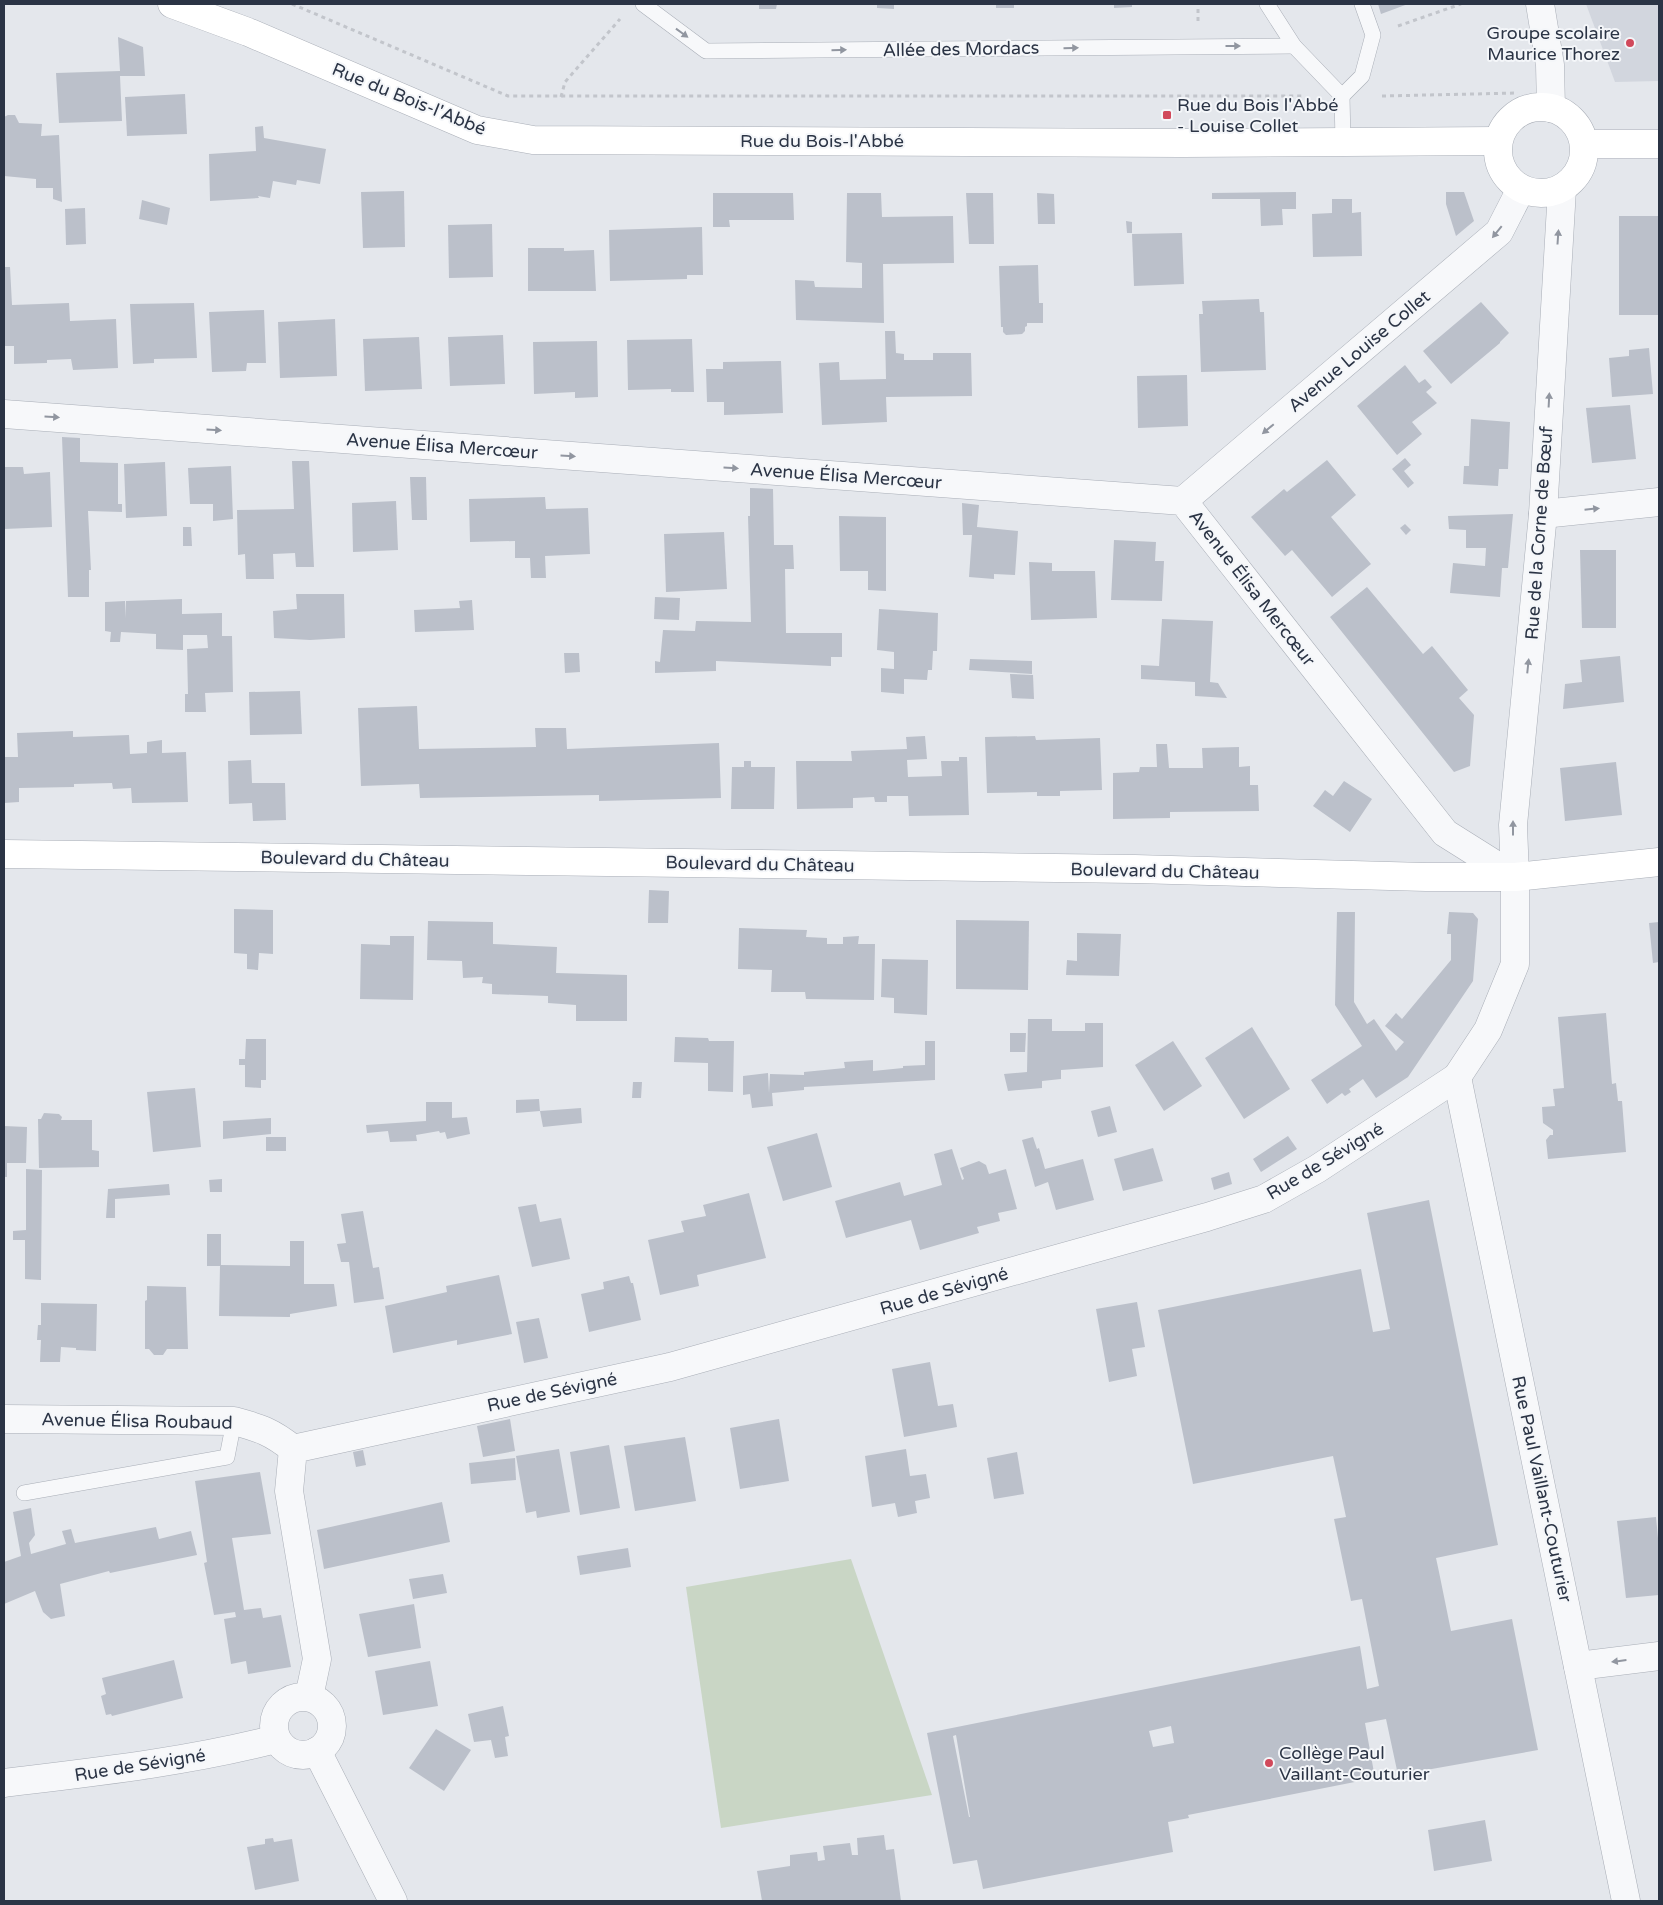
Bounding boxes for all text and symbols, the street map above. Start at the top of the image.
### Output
place label: Groupe scolaire Maurice Thorez [1487,22,1620,65]
one-way arrow [675,28,688,39]
street label: Allée des Mordacs [883,37,1039,61]
marker: Groupe scolaire Maurice Thorez [1624,37,1636,49]
one-way arrow [1226,42,1242,50]
one-way arrow [1063,44,1079,52]
one-way arrow [831,46,847,54]
street label: Rue du Bois-l'Abbé [329,58,489,140]
place label: Rue du Bois l'Abbé - Louise Collet [1177,94,1338,137]
marker: Rue du Bois l'Abbé - Louise Collet [1161,109,1173,121]
street label: Rue du Bois-l'Abbé [740,130,904,152]
one-way arrow [1491,225,1502,238]
one-way arrow [1554,229,1562,245]
street label: Avenue Louise Collet [1284,285,1435,417]
one-way arrow [1546,391,1554,407]
one-way arrow [45,414,61,422]
one-way arrow [1262,423,1274,434]
street label: Rue de la Corne de Bœuf [1521,425,1557,641]
one-way arrow [207,426,223,434]
street label: Avenue Élisa Mercœur [345,428,539,464]
one-way arrow [561,452,577,460]
street label: Avenue Élisa Mercœur [749,458,943,494]
one-way arrow [723,464,739,472]
one-way arrow [1584,505,1600,513]
street label: Avenue Élisa Mercœur [1184,506,1320,671]
one-way arrow [1524,658,1532,674]
one-way arrow [1509,820,1517,836]
street label: Boulevard du Château [260,846,450,872]
street label: Boulevard du Château [665,851,855,877]
street label: Boulevard du Château [1070,858,1260,884]
street label: Rue de Sévigné [1263,1117,1387,1205]
street label: Rue de Sévigné [877,1262,1011,1320]
street label: Rue de Sévigné [485,1367,619,1417]
street label: Rue Paul Vaillant-Couturier [1507,1374,1577,1604]
street label: Avenue Élisa Roubaud [41,1408,233,1434]
one-way arrow [1610,1657,1626,1665]
place label: Collège Paul Vaillant-Couturier [1279,1742,1430,1785]
street label: Rue de Sévigné [73,1744,207,1786]
marker: Collège Paul Vaillant-Couturier [1263,1757,1275,1769]

